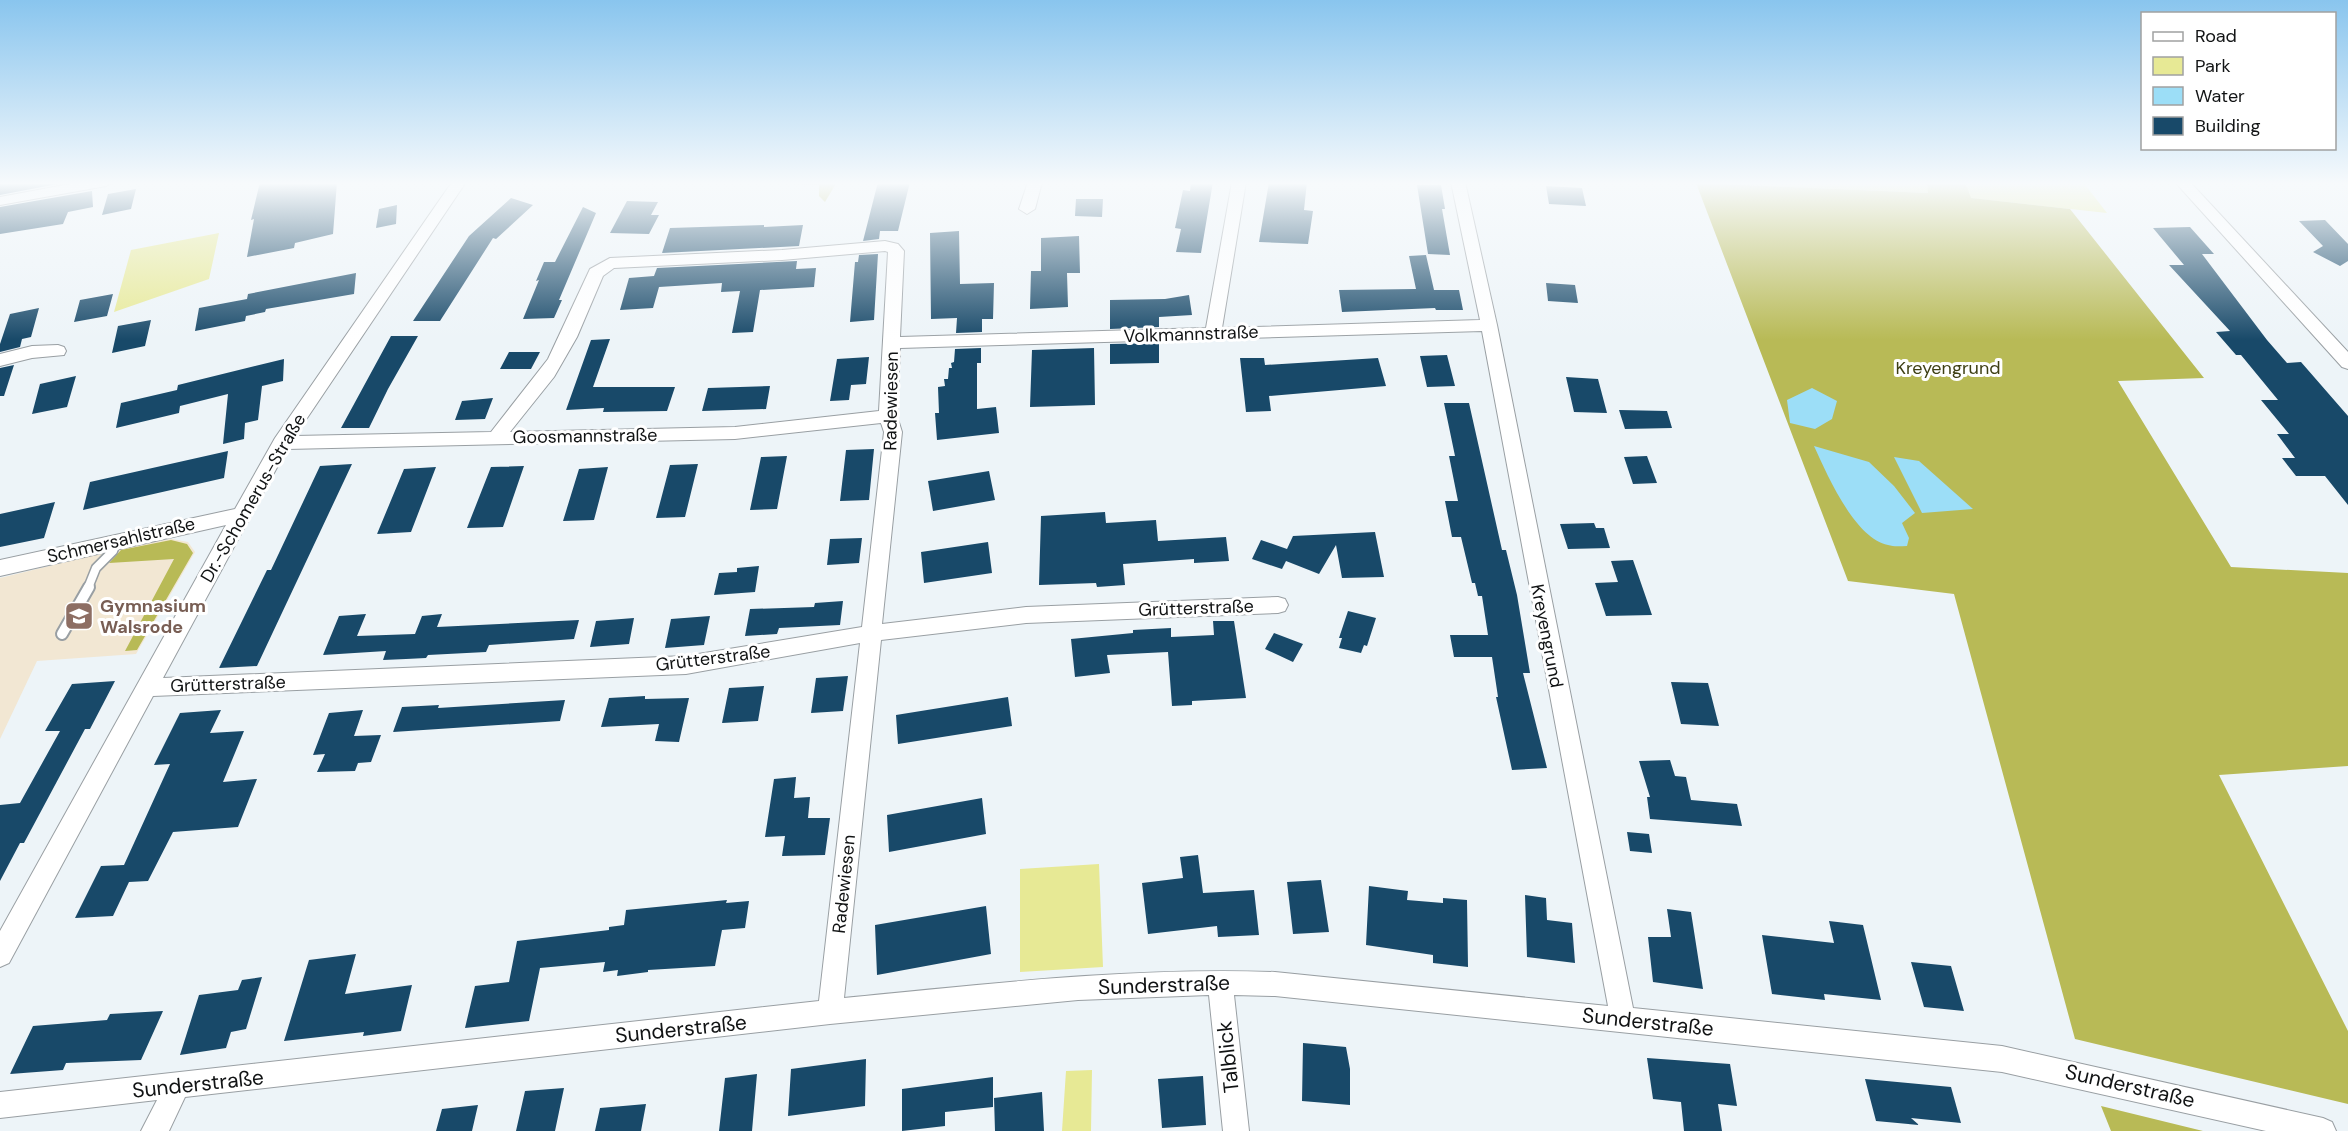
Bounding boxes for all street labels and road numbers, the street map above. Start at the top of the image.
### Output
street label: Volkmannstraße [1123,320,1259,348]
street label: Radewiesen [878,351,904,451]
street label: Dr.-Schomerus-Straße [195,409,311,587]
street label: Goosmannstraße [513,423,657,449]
street label: Schmersahlstraße [45,511,197,569]
street label: Kreyengrund [1525,582,1569,690]
street label: Grütterstraße [1138,594,1254,622]
street label: Grütterstraße [654,639,772,677]
street label: Grütterstraße [170,670,286,698]
street label: Radewiesen [827,833,861,935]
street label: Sunderstraße [1097,969,1231,1001]
street label: Sunderstraße [1581,1001,1715,1043]
street label: Sunderstraße [614,1008,748,1050]
street label: Talblick [1210,1019,1246,1094]
street label: Sunderstraße [2062,1057,2198,1115]
street label: Sunderstraße [131,1063,265,1105]

